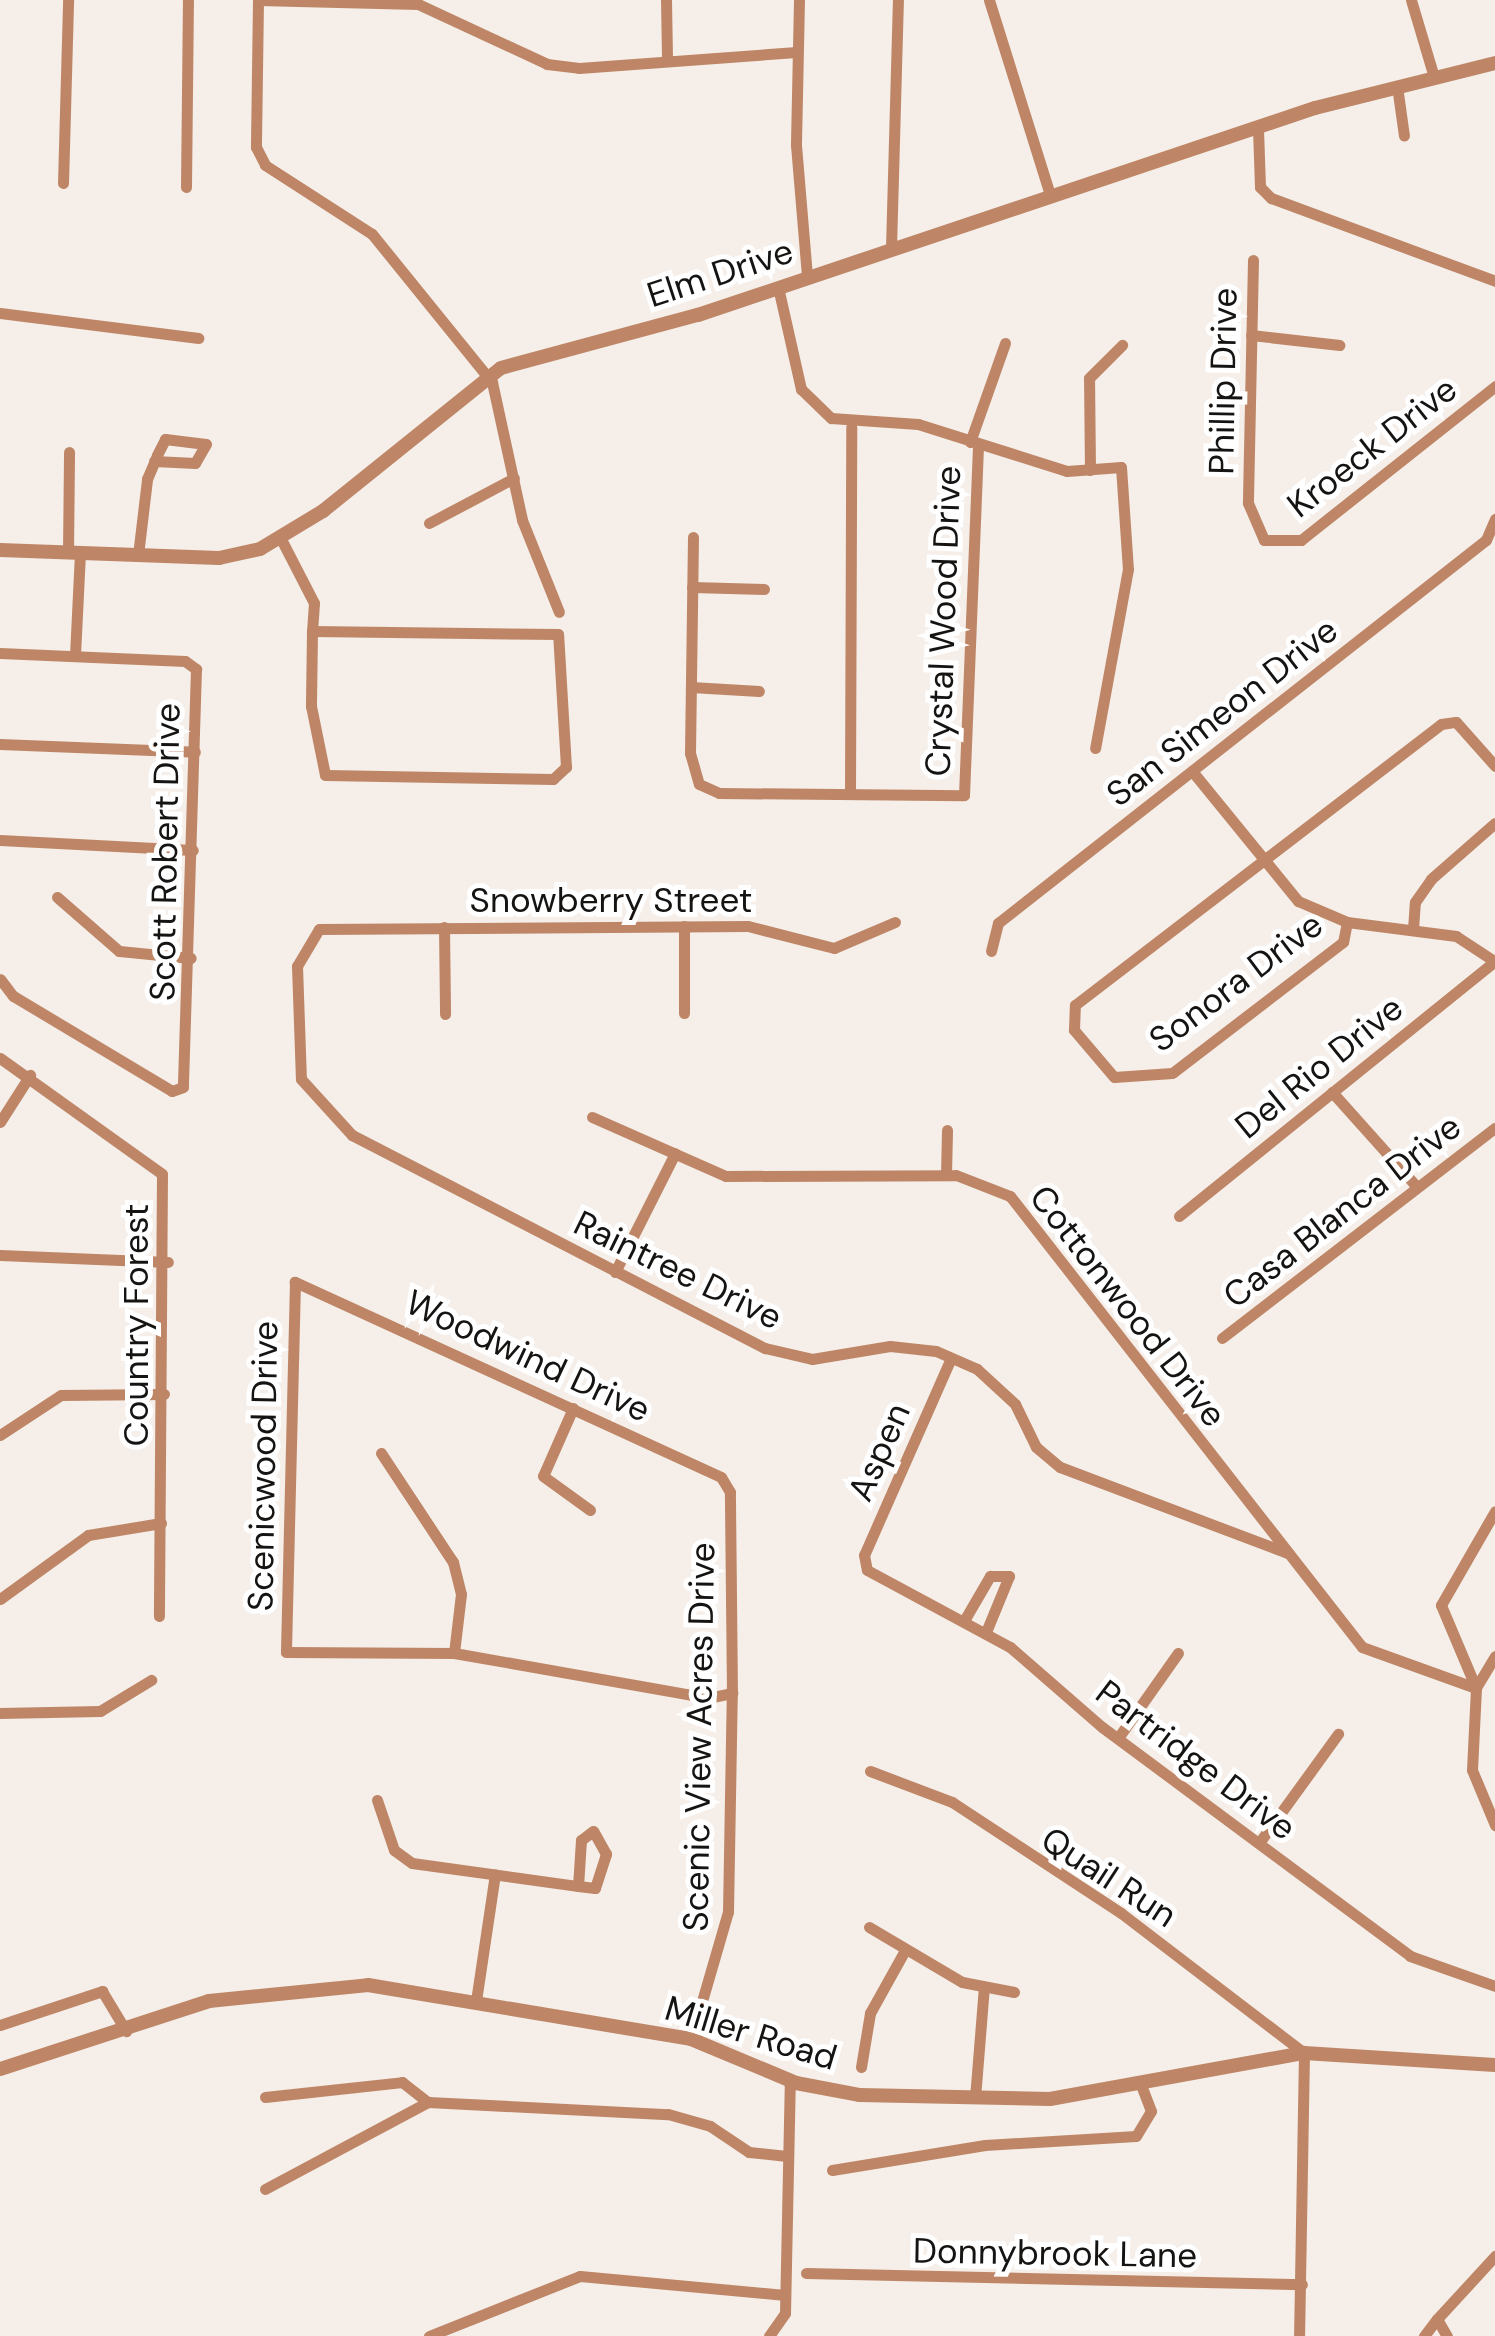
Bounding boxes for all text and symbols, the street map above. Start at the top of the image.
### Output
street label: Elm Drive [642,230,798,316]
street label: Phillip Drive [1200,287,1246,475]
street label: Kroeck Drive [1279,368,1465,526]
street label: Crystal Wood Drive [917,465,969,777]
street label: San Simeon Drive [1098,609,1346,815]
street label: Scott Robert Drive [141,703,189,1001]
street label: Snowberry Street [470,879,752,921]
street label: Sonora Drive [1141,903,1331,1061]
street label: Del Rio Drive [1227,987,1411,1147]
street label: Casa Blanca Drive [1215,1105,1469,1317]
street label: Cottonwood Drive [1021,1177,1235,1435]
street label: Raintree Drive [567,1202,789,1338]
street label: Country Forest [115,1204,157,1446]
street label: Woodwind Drive [399,1281,657,1431]
street label: Scenicwood Drive [239,1320,287,1612]
street label: Aspen [839,1397,919,1507]
street label: Scenic View Acres Drive [675,1542,723,1932]
street label: Partridge Drive [1088,1671,1304,1849]
street label: Quail Run [1034,1818,1184,1936]
street label: Miller Road [660,1987,842,2079]
street label: Donnybrook Lane [913,2230,1197,2276]

